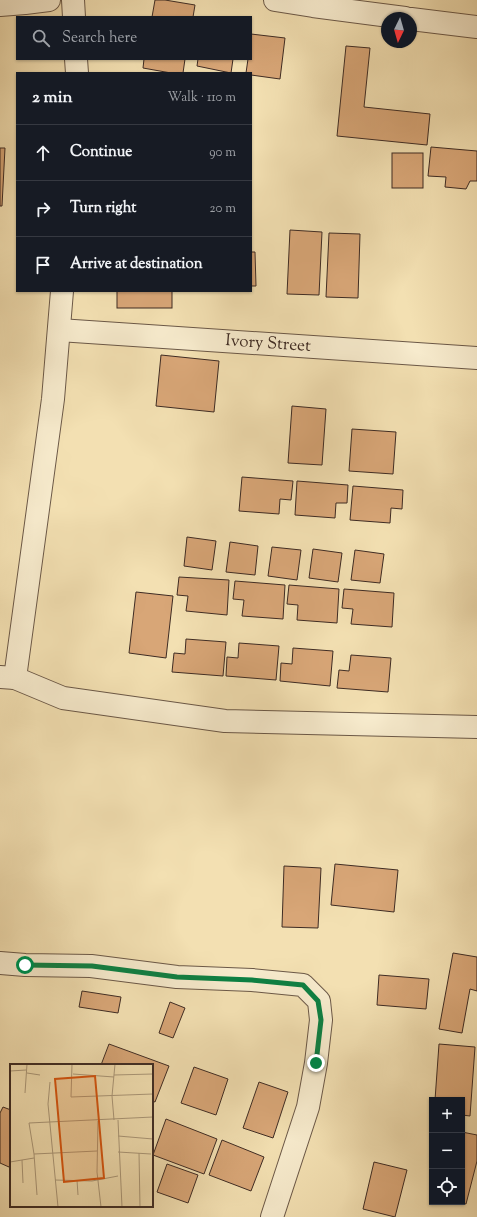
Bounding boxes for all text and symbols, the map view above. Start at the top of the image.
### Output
north arrow [381,12,417,48]
search box [16,16,252,60]
icon: search [30,27,52,49]
text: Search here [62,28,137,49]
text: 2 min [32,86,73,110]
text: Walk · 110 m [168,89,236,107]
icon: ahead [32,142,54,164]
text: Continue [70,142,132,163]
text: 90 m [209,144,236,162]
icon: right [32,198,54,220]
text: Turn right [70,198,136,219]
text: 20 m [210,200,236,218]
icon: arrive [32,254,54,276]
text: Arrive at destination [70,254,203,275]
street label: Ivory Street [224,329,312,359]
route start [16,956,34,974]
route end [307,1054,325,1072]
inset map [10,1064,153,1207]
map controls [429,1097,465,1205]
button: + [429,1097,465,1133]
button: − [429,1133,465,1169]
button: locate [429,1169,465,1205]

